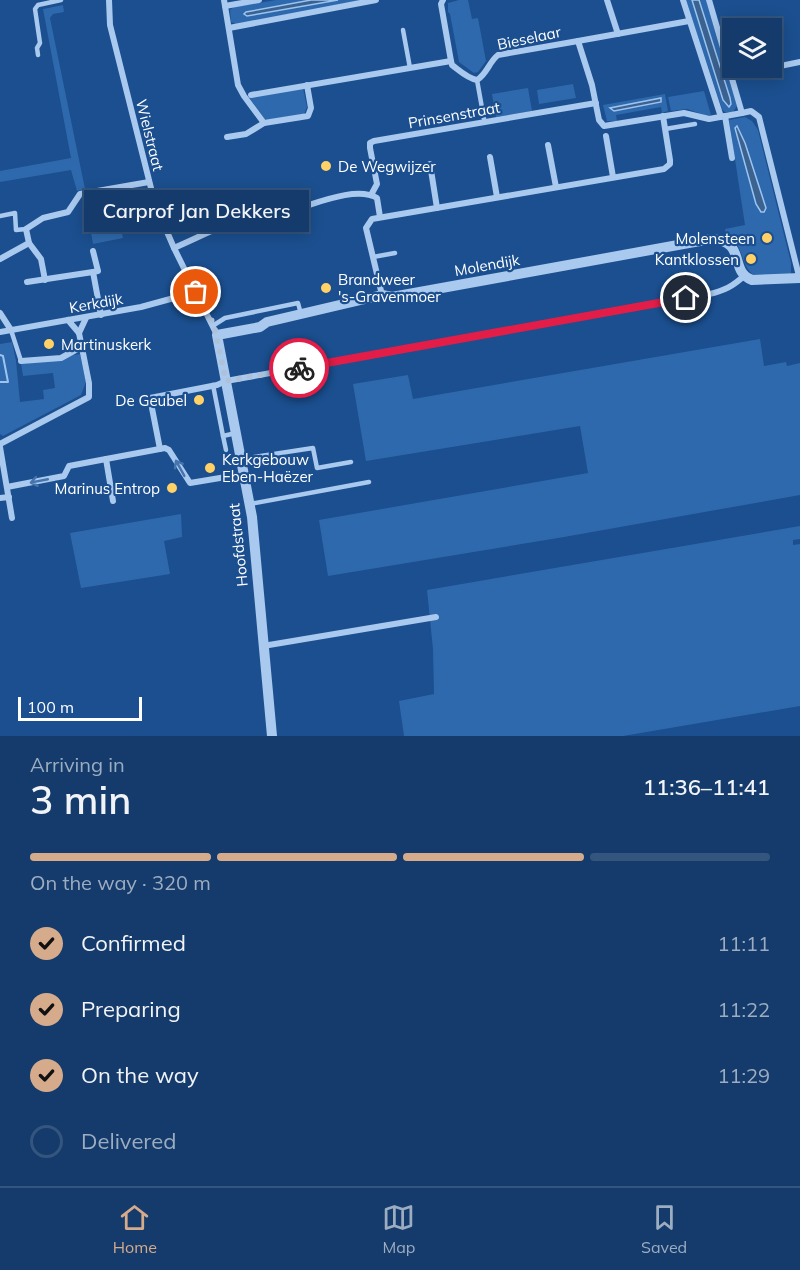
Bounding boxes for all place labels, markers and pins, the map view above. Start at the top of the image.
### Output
place label: De Wegwijzer [338,157,436,176]
marker: De Wegwijzer [319,159,333,173]
callout: Carprof Jan Dekkers [83,190,308,232]
place label: Molensteen [675,229,755,248]
marker: Molensteen [760,231,774,245]
place label: Kantklossen [655,250,739,269]
marker: Kantklossen [744,252,758,266]
pin [170,266,221,317]
place label: Brandweer 's-Gravenmoer [338,270,441,306]
pin [660,272,711,323]
marker: Brandweer 's-Gravenmoer [319,281,333,295]
place label: Martinuskerk [61,335,152,354]
marker: Martinuskerk [42,337,56,351]
place label: De Geubel [115,391,187,410]
marker: De Geubel [192,393,206,407]
place label: Kerkgebouw Eben-Haëzer [222,450,314,486]
marker: Kerkgebouw Eben-Haëzer [203,461,217,475]
place label: Marinus Entrop [55,479,160,498]
marker: Marinus Entrop [165,481,179,495]

